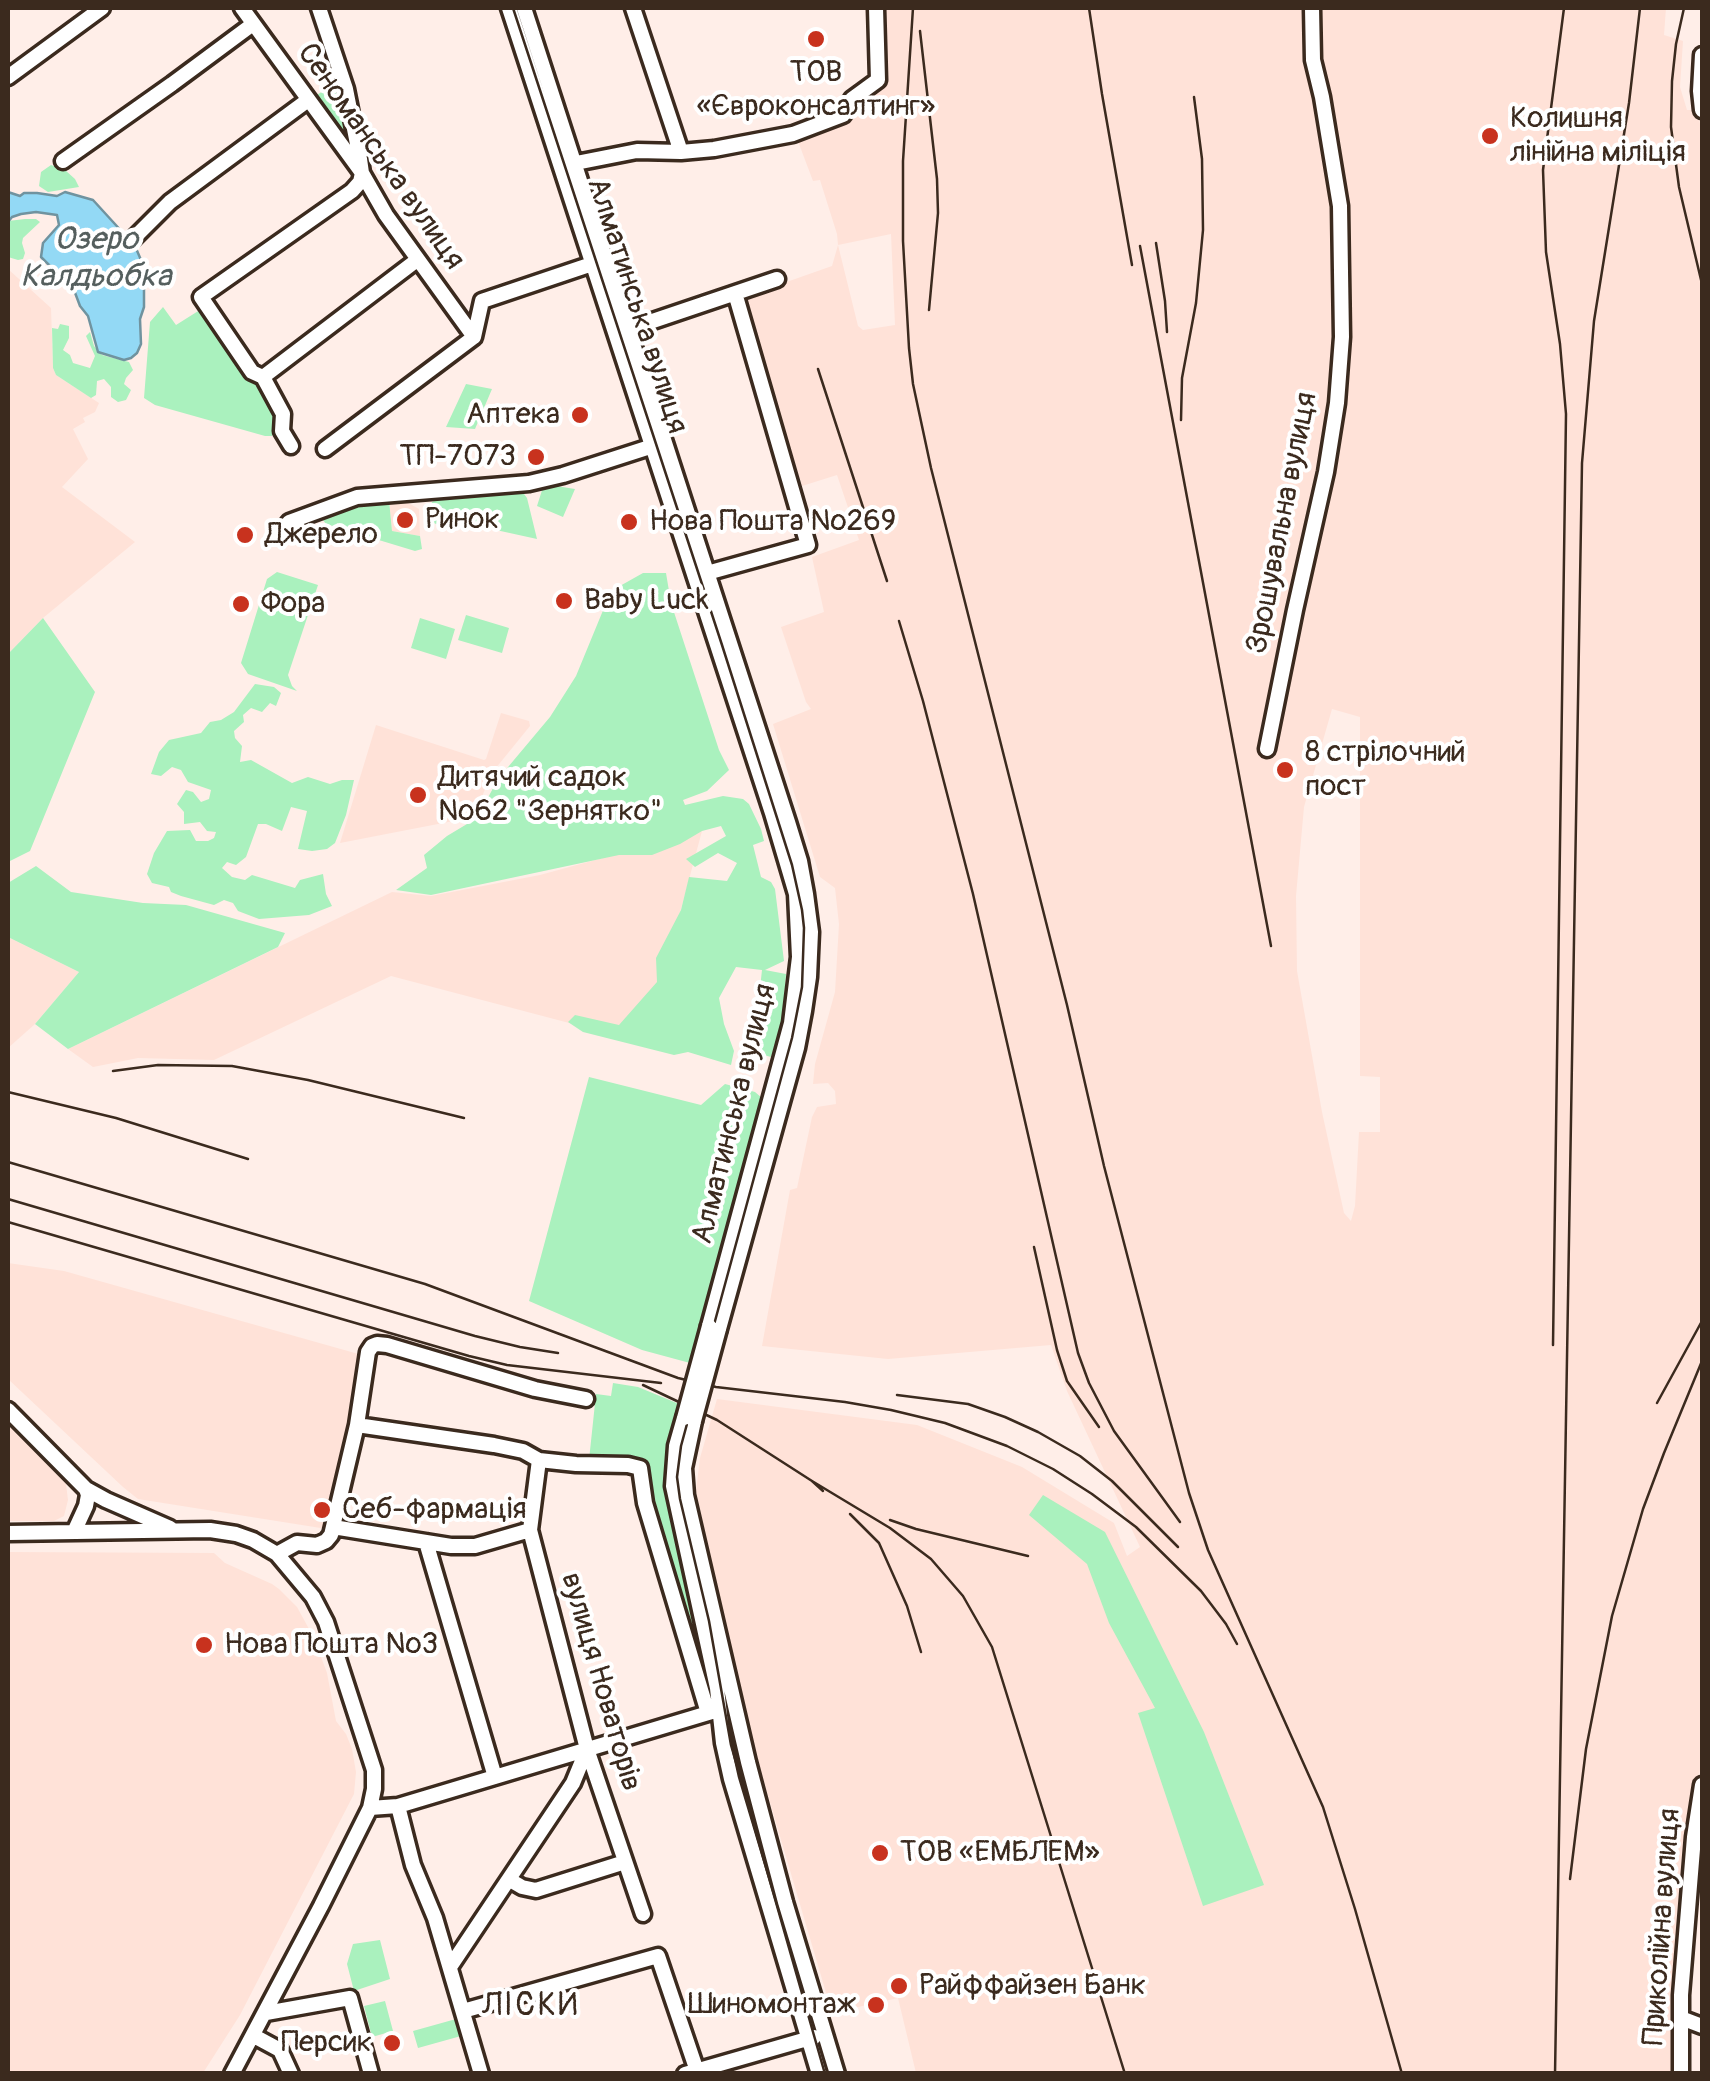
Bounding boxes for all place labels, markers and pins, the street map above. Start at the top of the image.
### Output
marker: ТОВ «Євроконсалтинг» [805,28,827,50]
place label: ТОВ «Євроконсалтинг» [697,55,935,126]
place label: Колишня лінійна міліція [1510,101,1686,172]
marker: Колишня лінійна міліція [1479,125,1501,147]
place label: Аптека [466,397,560,433]
marker: Аптека [569,404,591,426]
place label: ТП-7073 [400,439,516,475]
marker: ТП-7073 [525,446,547,468]
place label: Ринок [425,502,500,538]
place label: Нова Пошта №269 [649,504,896,540]
marker: Ринок [394,509,416,531]
marker: Нова Пошта №269 [618,511,640,533]
place label: Джерело [265,517,378,553]
marker: Джерело [234,524,256,546]
place label: Baby Luck [584,583,709,619]
place label: Фора [261,586,325,622]
marker: Baby Luck [553,590,575,612]
marker: Фора [230,593,252,615]
place label: 8 стрілочний пост [1305,735,1466,806]
marker: 8 стрілочний пост [1274,759,1296,781]
place label: Дитячий садок №62 "Зернятко" [438,760,662,830]
marker: Дитячий садок №62 "Зернятко" [407,784,429,806]
place label: Себ-фармація [342,1492,527,1528]
marker: Себ-фармація [311,1499,333,1521]
place label: Нова Пошта №3 [224,1627,438,1663]
marker: Нова Пошта №3 [193,1634,215,1656]
place label: ТОВ «ЕМБЛЕМ» [900,1835,1100,1871]
marker: ТОВ «ЕМБЛЕМ» [869,1842,891,1864]
place label: Райффайзен Банк [919,1968,1146,2004]
marker: Райффайзен Банк [888,1975,910,1997]
place label: Шиномонтаж [688,1987,856,2023]
marker: Шиномонтаж [865,1994,887,2016]
place label: Персик [281,2025,372,2061]
marker: Персик [381,2032,403,2054]

